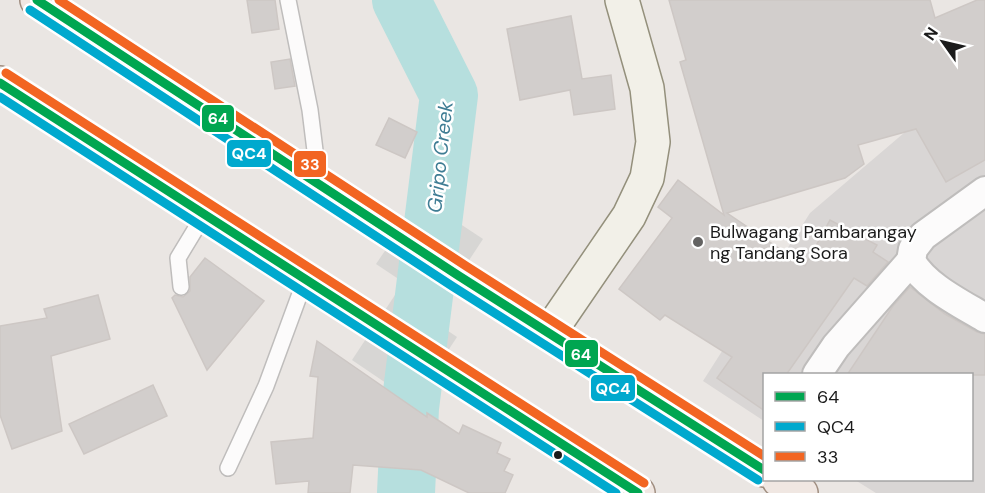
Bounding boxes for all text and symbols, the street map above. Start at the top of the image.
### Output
north arrow [913,12,973,72]
text: N [919,23,943,45]
water label: Gripo Creek [421,99,459,214]
line badge: 64 [201,104,235,133]
text: 64 [208,108,228,129]
line badge: QC4 [226,139,272,168]
text: QC4 [232,143,266,164]
line badge: 33 [293,150,327,178]
text: 33 [300,154,320,175]
place label: Bulwagang Pambarangay ng Tandang Sora [710,220,917,265]
marker: Bulwagang Pambarangay ng Tandang Sora [691,235,705,249]
line badge: 64 [564,339,599,368]
text: 64 [571,344,591,365]
legend [763,373,973,481]
line badge: QC4 [590,374,636,402]
text: QC4 [596,378,630,399]
text: 64 [817,385,839,409]
text: QC4 [817,415,855,439]
text: 33 [817,445,838,469]
unlabelled marker [552,449,564,461]

